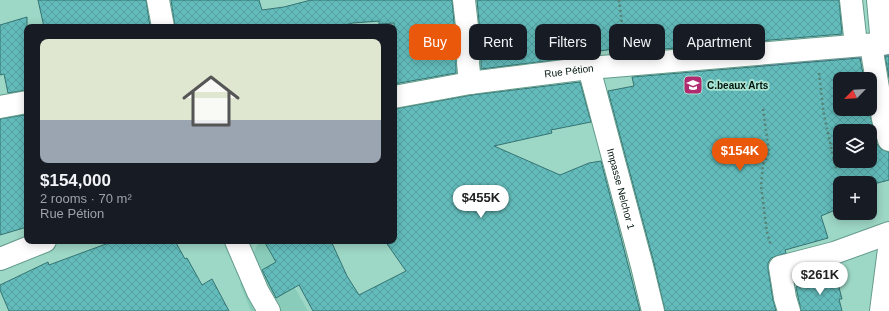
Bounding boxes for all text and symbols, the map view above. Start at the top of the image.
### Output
chip: Buy [409,24,461,60]
chip: Rent [469,24,527,60]
chip: Filters [535,24,601,60]
chip: New [609,24,665,60]
chip: Apartment [673,24,765,60]
street label: Rue Pétion [544,63,594,80]
icon: home [175,65,247,137]
north arrow [833,72,877,116]
map controls [833,72,877,220]
school or university icon: C.beaux Arts [682,74,704,96]
place label: C.beaux Arts [707,80,769,91]
button: layers [833,124,877,168]
pin: $154K [712,138,768,172]
text: $154K [721,143,759,158]
street label: Impasse Nelchor 1 [605,147,637,231]
text: $154,000 [40,171,111,190]
button: + [833,176,877,220]
pin: $455K [453,185,509,219]
text: $455K [462,190,500,205]
text: 2 rooms · 70 m² [40,191,132,206]
text: Rue Pétion [40,206,104,221]
pin: $261K [792,262,848,296]
text: $261K [801,267,839,282]

